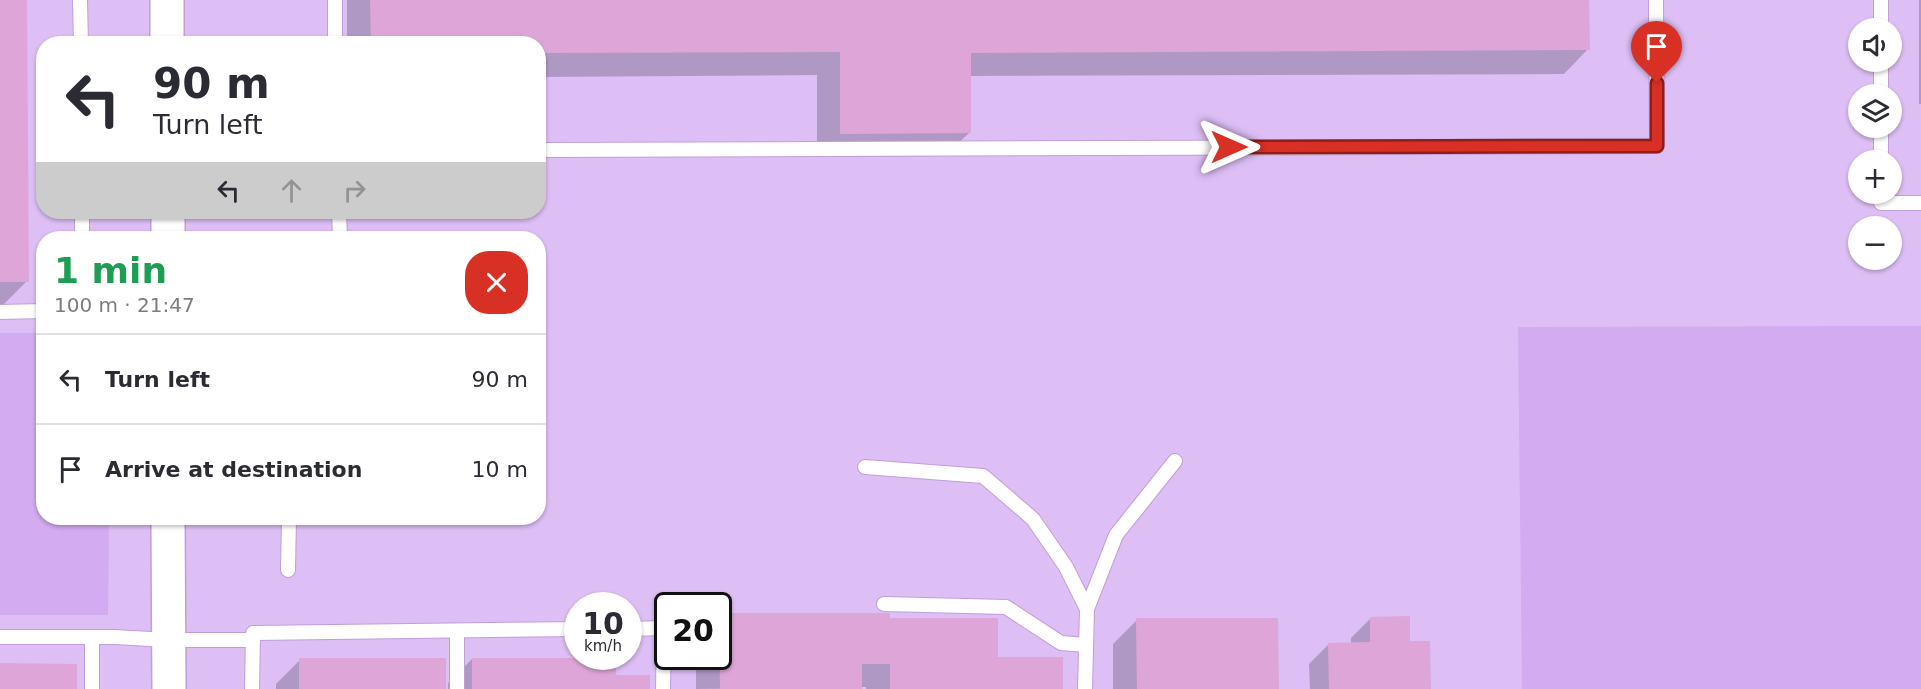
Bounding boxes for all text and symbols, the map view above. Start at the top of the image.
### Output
map controls [1848,18,1902,270]
button: sound [1848,18,1902,72]
pin [1631,21,1682,83]
icon: arrive [1640,30,1673,63]
text: 90 m [153,59,270,108]
icon: left [54,60,132,138]
button: layers [1848,84,1902,138]
text: Turn left [153,109,263,140]
position arrow [1197,115,1261,179]
button: + [1848,150,1902,204]
icon: left [212,174,245,207]
icon: ahead [275,174,308,207]
icon: right [338,174,371,207]
button: − [1848,216,1902,270]
text: 1 min [54,250,167,291]
button: close [465,251,528,314]
text: 100 m · 21:47 [54,293,195,317]
icon: left [54,363,87,396]
text: Turn left [105,367,210,392]
text: 90 m [472,367,528,392]
icon: arrive [54,453,87,486]
text: Arrive at destination [105,457,362,482]
text: 10 m [472,457,528,482]
speed limit sign: 20 [654,592,732,670]
text: 10 [582,606,624,641]
text: km/h [584,637,622,655]

